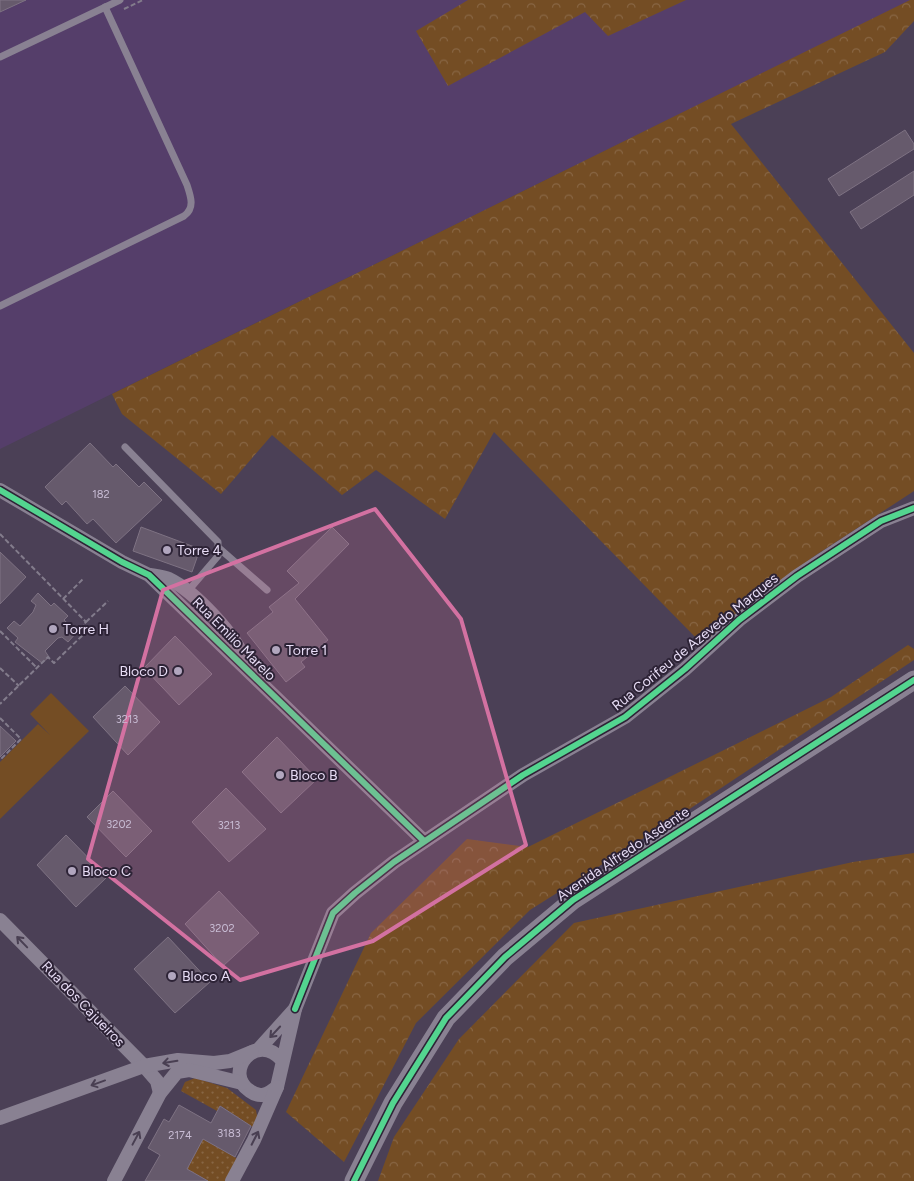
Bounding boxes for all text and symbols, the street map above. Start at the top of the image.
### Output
house number: 182 [92,488,110,501]
place label: Torre 4 [177,542,222,559]
marker: Torre 4 [161,544,173,556]
street label: Rua Corifeu de Azevedo Marques [608,570,782,714]
street label: Rua Emilio Marelo [189,594,279,684]
place label: Torre H [63,621,109,638]
marker: Torre H [47,623,59,635]
place label: Torre 1 [286,642,327,659]
marker: Torre 1 [270,644,282,656]
place label: Bloco D [119,663,168,680]
marker: Bloco D [172,665,184,677]
house number: 3213 [116,713,138,726]
place label: Bloco B [290,767,337,784]
marker: Bloco B [274,769,286,781]
street label: Avenida Alfredo Asdente [553,803,693,905]
house number: 3202 [106,818,132,831]
house number: 3213 [218,819,240,832]
place label: Bloco C [82,863,131,880]
marker: Bloco C [66,865,78,877]
house number: 3202 [209,922,235,935]
one-way arrow [16,935,28,948]
street label: Rua dos Cajueiros [38,958,128,1050]
place label: Bloco A [182,968,231,985]
marker: Bloco A [166,970,178,982]
one-way arrow [269,1026,281,1039]
one-way arrow [163,1057,179,1067]
one-way arrow [91,1079,106,1088]
house number: 3183 [217,1127,241,1140]
house number: 2174 [168,1129,192,1142]
one-way arrow [132,1131,141,1146]
one-way arrow [251,1131,260,1146]

